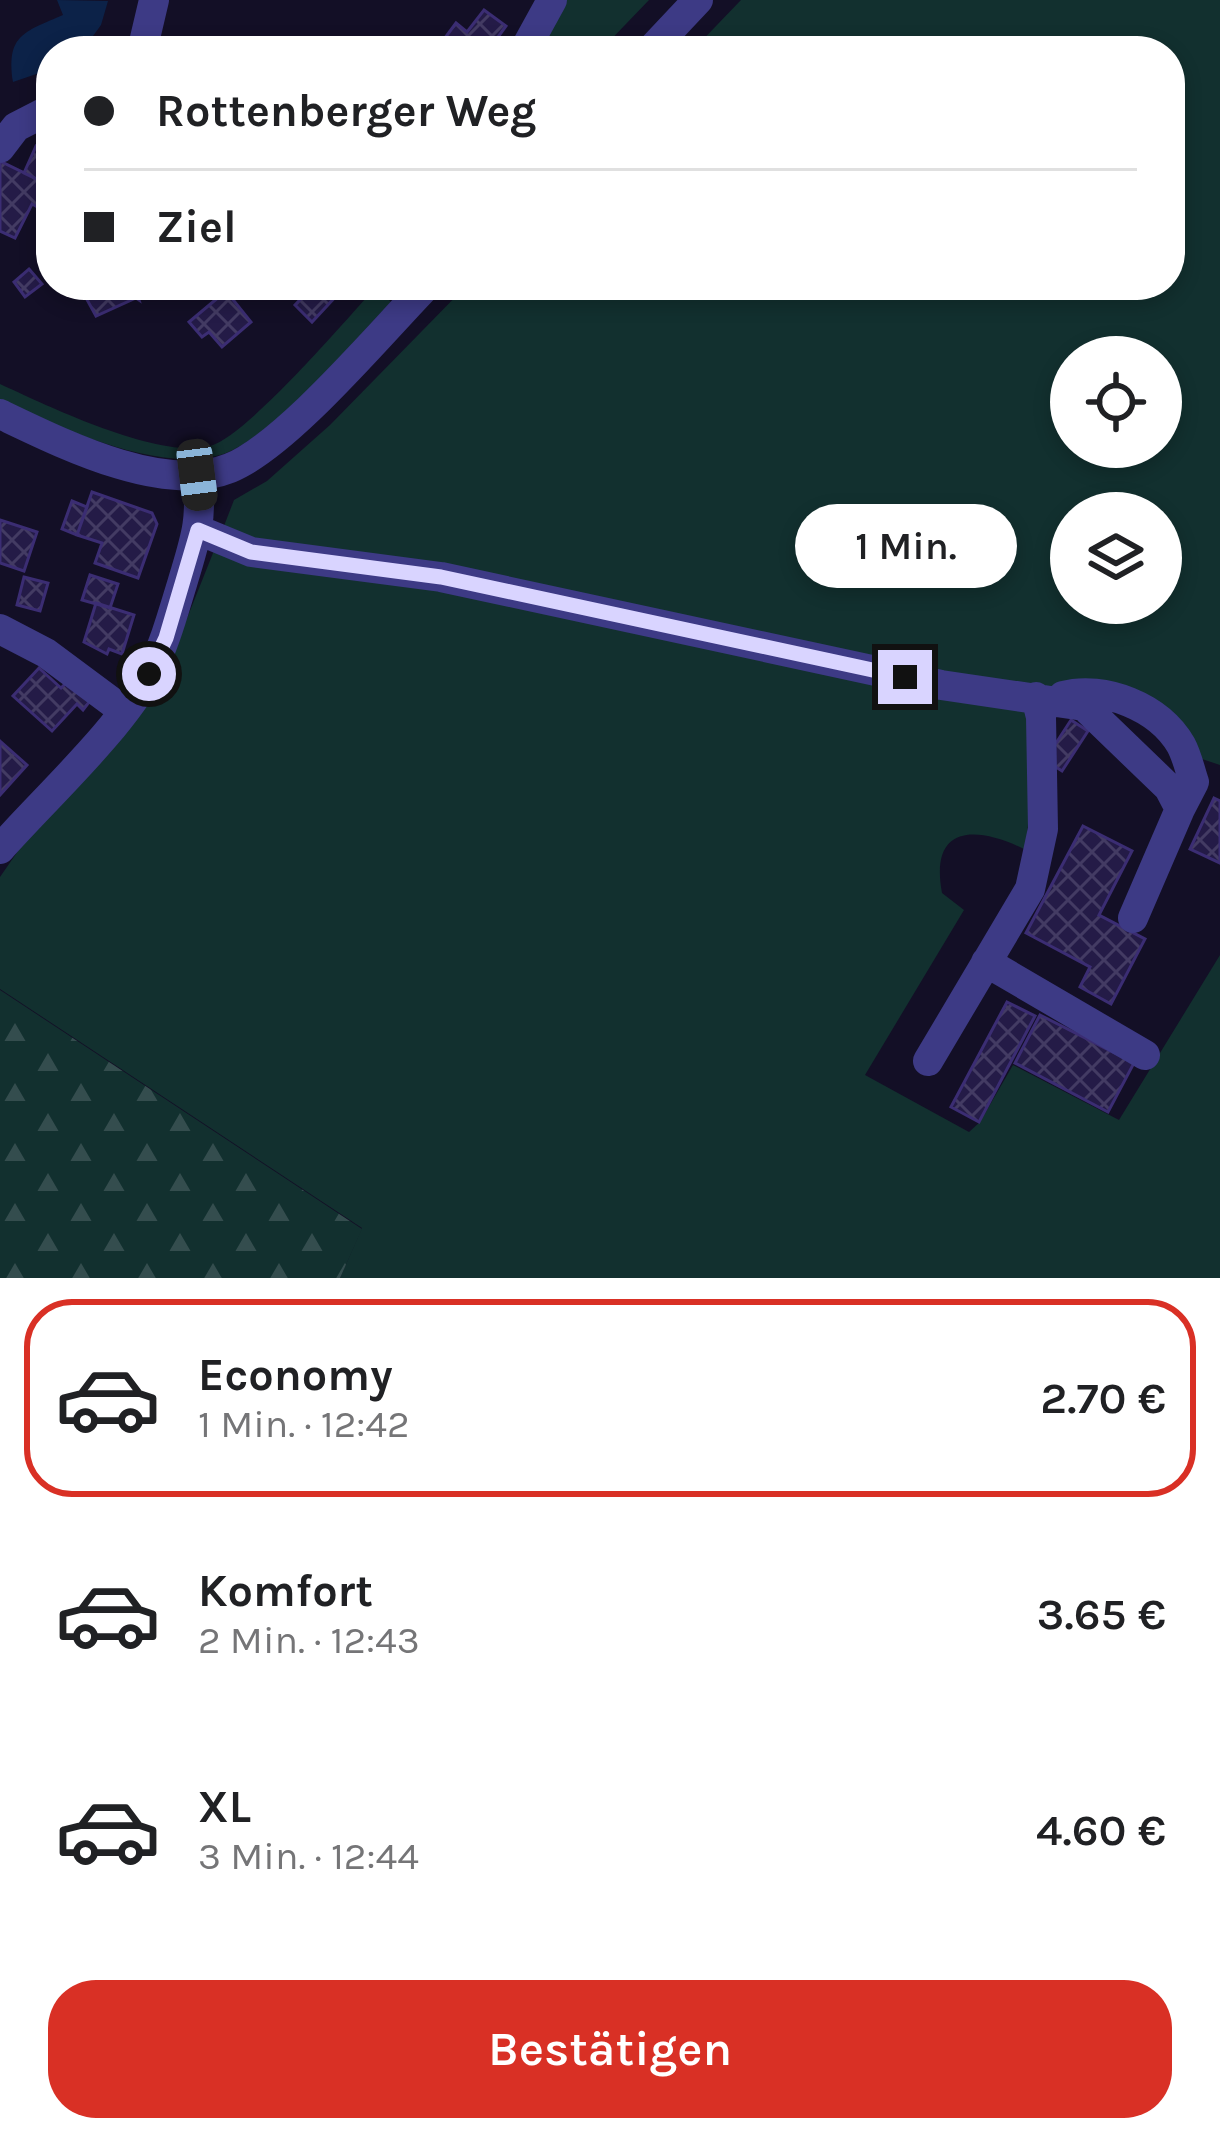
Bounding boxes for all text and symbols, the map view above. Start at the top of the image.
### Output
text: Rottenberger Weg [156,85,537,137]
text: Ziel [156,201,237,253]
map controls [1050,336,1182,624]
button: locate [1050,336,1182,468]
car [175,437,219,513]
button: layers [1050,492,1182,624]
callout: 1 Min. [794,503,1016,587]
text: 1 Min. [855,523,957,569]
route start [122,647,176,701]
route end [878,650,932,704]
icon: car [54,1344,162,1452]
text: Economy [198,1349,393,1401]
text: 2.70 € [1040,1372,1166,1424]
text: 1 Min. · 12:42 [198,1401,410,1447]
icon: car [54,1560,162,1668]
text: Komfort [198,1565,373,1617]
text: 3.65 € [1037,1588,1166,1640]
text: 2 Min. · 12:43 [198,1617,420,1663]
icon: car [54,1776,162,1884]
text: XL [198,1781,251,1833]
text: 4.60 € [1036,1804,1166,1856]
text: 3 Min. · 12:44 [198,1833,419,1879]
button: Bestätigen [48,1980,1172,2118]

